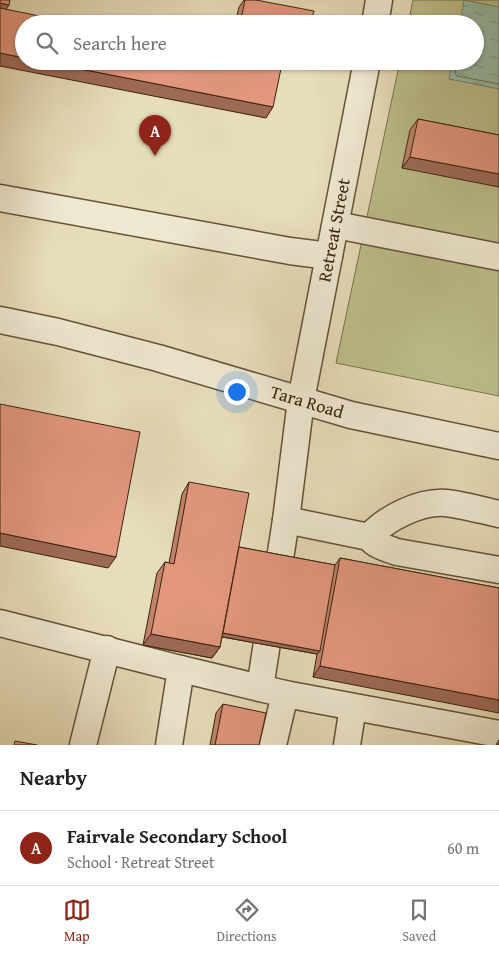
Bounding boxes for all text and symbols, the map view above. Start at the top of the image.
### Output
search box [15,15,484,70]
icon: search [33,29,61,57]
text: Search here [73,29,167,57]
pin: A [139,115,171,156]
street label: Retreat Street [310,175,357,284]
street label: Tara Road [267,378,348,425]
your location [224,379,250,405]
text: Nearby [20,762,87,793]
text: Fairvale Secondary School [67,822,287,850]
text: A [31,836,41,860]
text: 60 m [447,836,479,860]
text: School · Retreat Street [67,850,215,874]
tab: Map [63,896,91,946]
tab: Directions [216,896,277,946]
tab: Saved [402,896,436,946]

